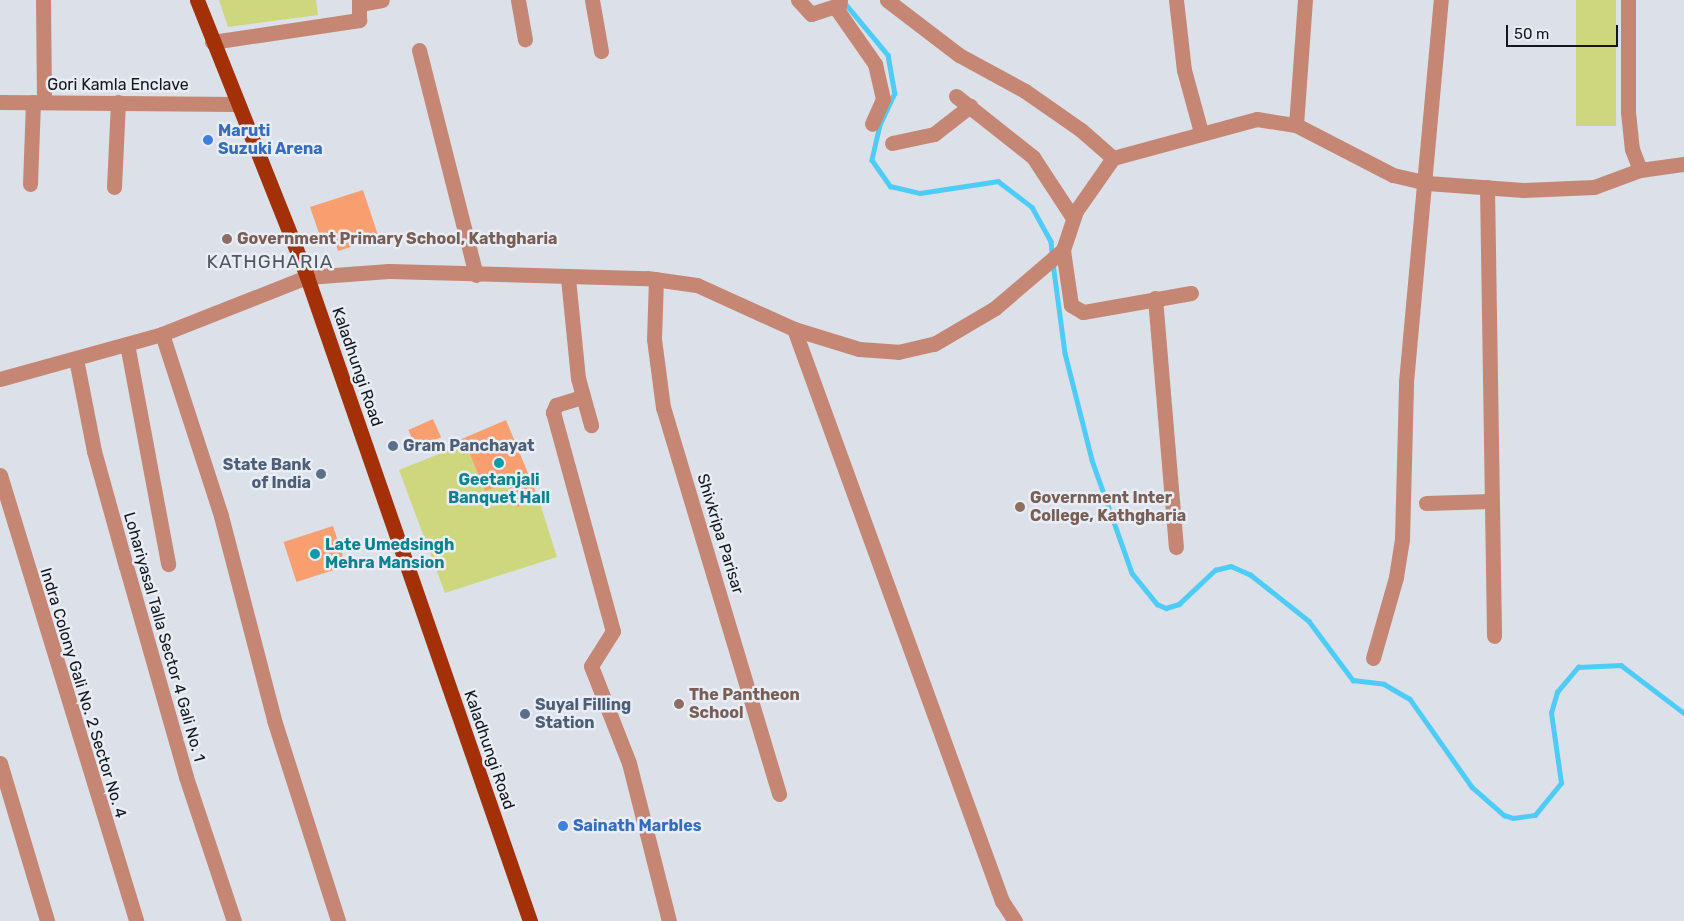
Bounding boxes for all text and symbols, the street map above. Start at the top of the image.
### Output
scale bar [1509,15,1622,47]
text: 50 m [1514,25,1549,43]
street label: Gori Kamla Enclave [47,75,189,95]
place label: Maruti Suzuki Arena [218,121,323,159]
marker: Maruti Suzuki Arena [202,134,214,146]
place label: Government Primary School, Kathgharia [237,229,558,249]
marker: Government Primary School, Kathgharia [221,233,233,245]
district label: KATHGHARIA [205,251,335,273]
street label: Kaladhungi Road [328,305,386,429]
place label: Gram Panchayat [403,436,535,456]
marker: Gram Panchayat [387,440,399,452]
place label: State Bank of India [223,455,311,493]
marker: Geetanjali Banquet Hall [493,457,505,469]
marker: State Bank of India [315,468,327,480]
place label: Geetanjali Banquet Hall [448,470,550,508]
street label: Shivkripa Parisar [693,471,747,597]
place label: Government Inter College, Kathgharia [1030,488,1186,526]
marker: Government Inter College, Kathgharia [1014,501,1026,513]
street label: Lohariyasal Talla Sector 4 Gali No. 1 [119,510,209,764]
place label: Late Umedsingh Mehra Mansion [325,535,454,573]
marker: Late Umedsingh Mehra Mansion [309,548,321,560]
street label: Indra Colony Gali No. 2 Sector No. 4 [36,565,130,821]
place label: The Pantheon School [689,685,800,723]
street label: Kaladhungi Road [460,688,518,812]
place label: Suyal Filling Station [535,695,631,733]
marker: The Pantheon School [673,698,685,710]
marker: Suyal Filling Station [519,708,531,720]
place label: Sainath Marbles [573,816,702,836]
marker: Sainath Marbles [557,820,569,832]

